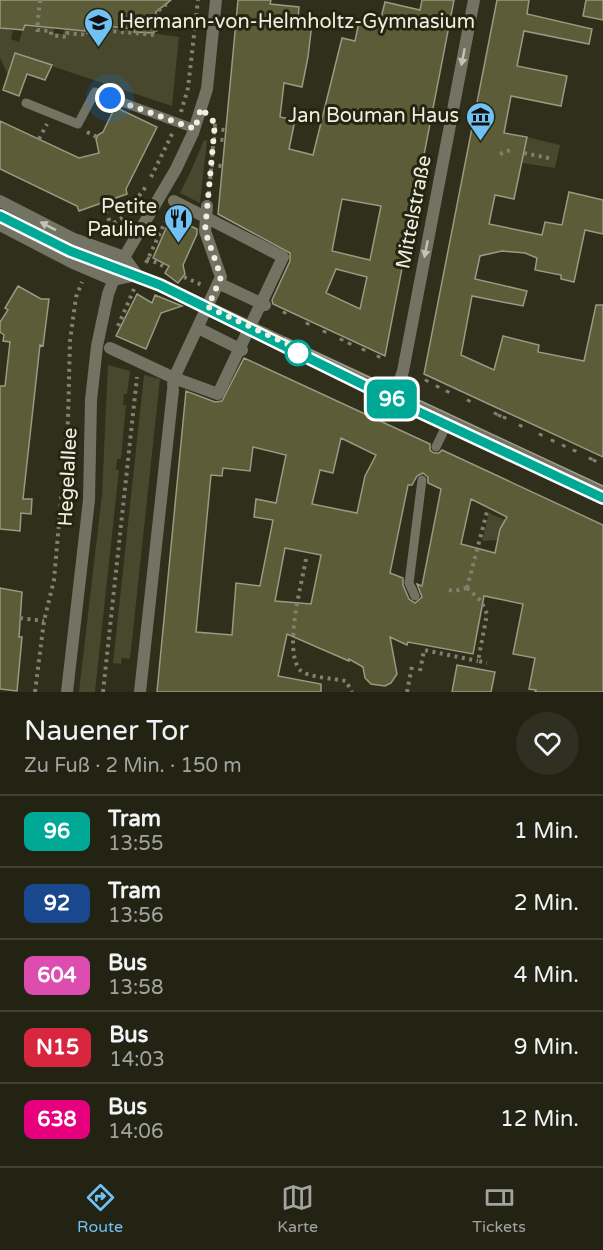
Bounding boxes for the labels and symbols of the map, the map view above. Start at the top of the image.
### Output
school or university icon: Hermann-von-Helmholtz-Gymnasium [82,6,114,48]
place label: Hermann-von-Helmholtz-Gymnasium [119,10,475,34]
one-way arrow [458,48,467,67]
your location [95,83,125,113]
museum icon: Jan Bouman Haus [464,100,496,142]
place label: Jan Bouman Haus [288,104,459,128]
street label: Mittelstraße [391,153,437,271]
place label: Petite Pauline [87,195,157,242]
restaurant icon: Petite Pauline [162,202,194,244]
one-way arrow [40,221,57,231]
one-way arrow [421,240,430,259]
unlabelled marker [285,340,311,366]
line badge: 96 [365,380,419,418]
street label: Hegelallee [53,427,83,527]

